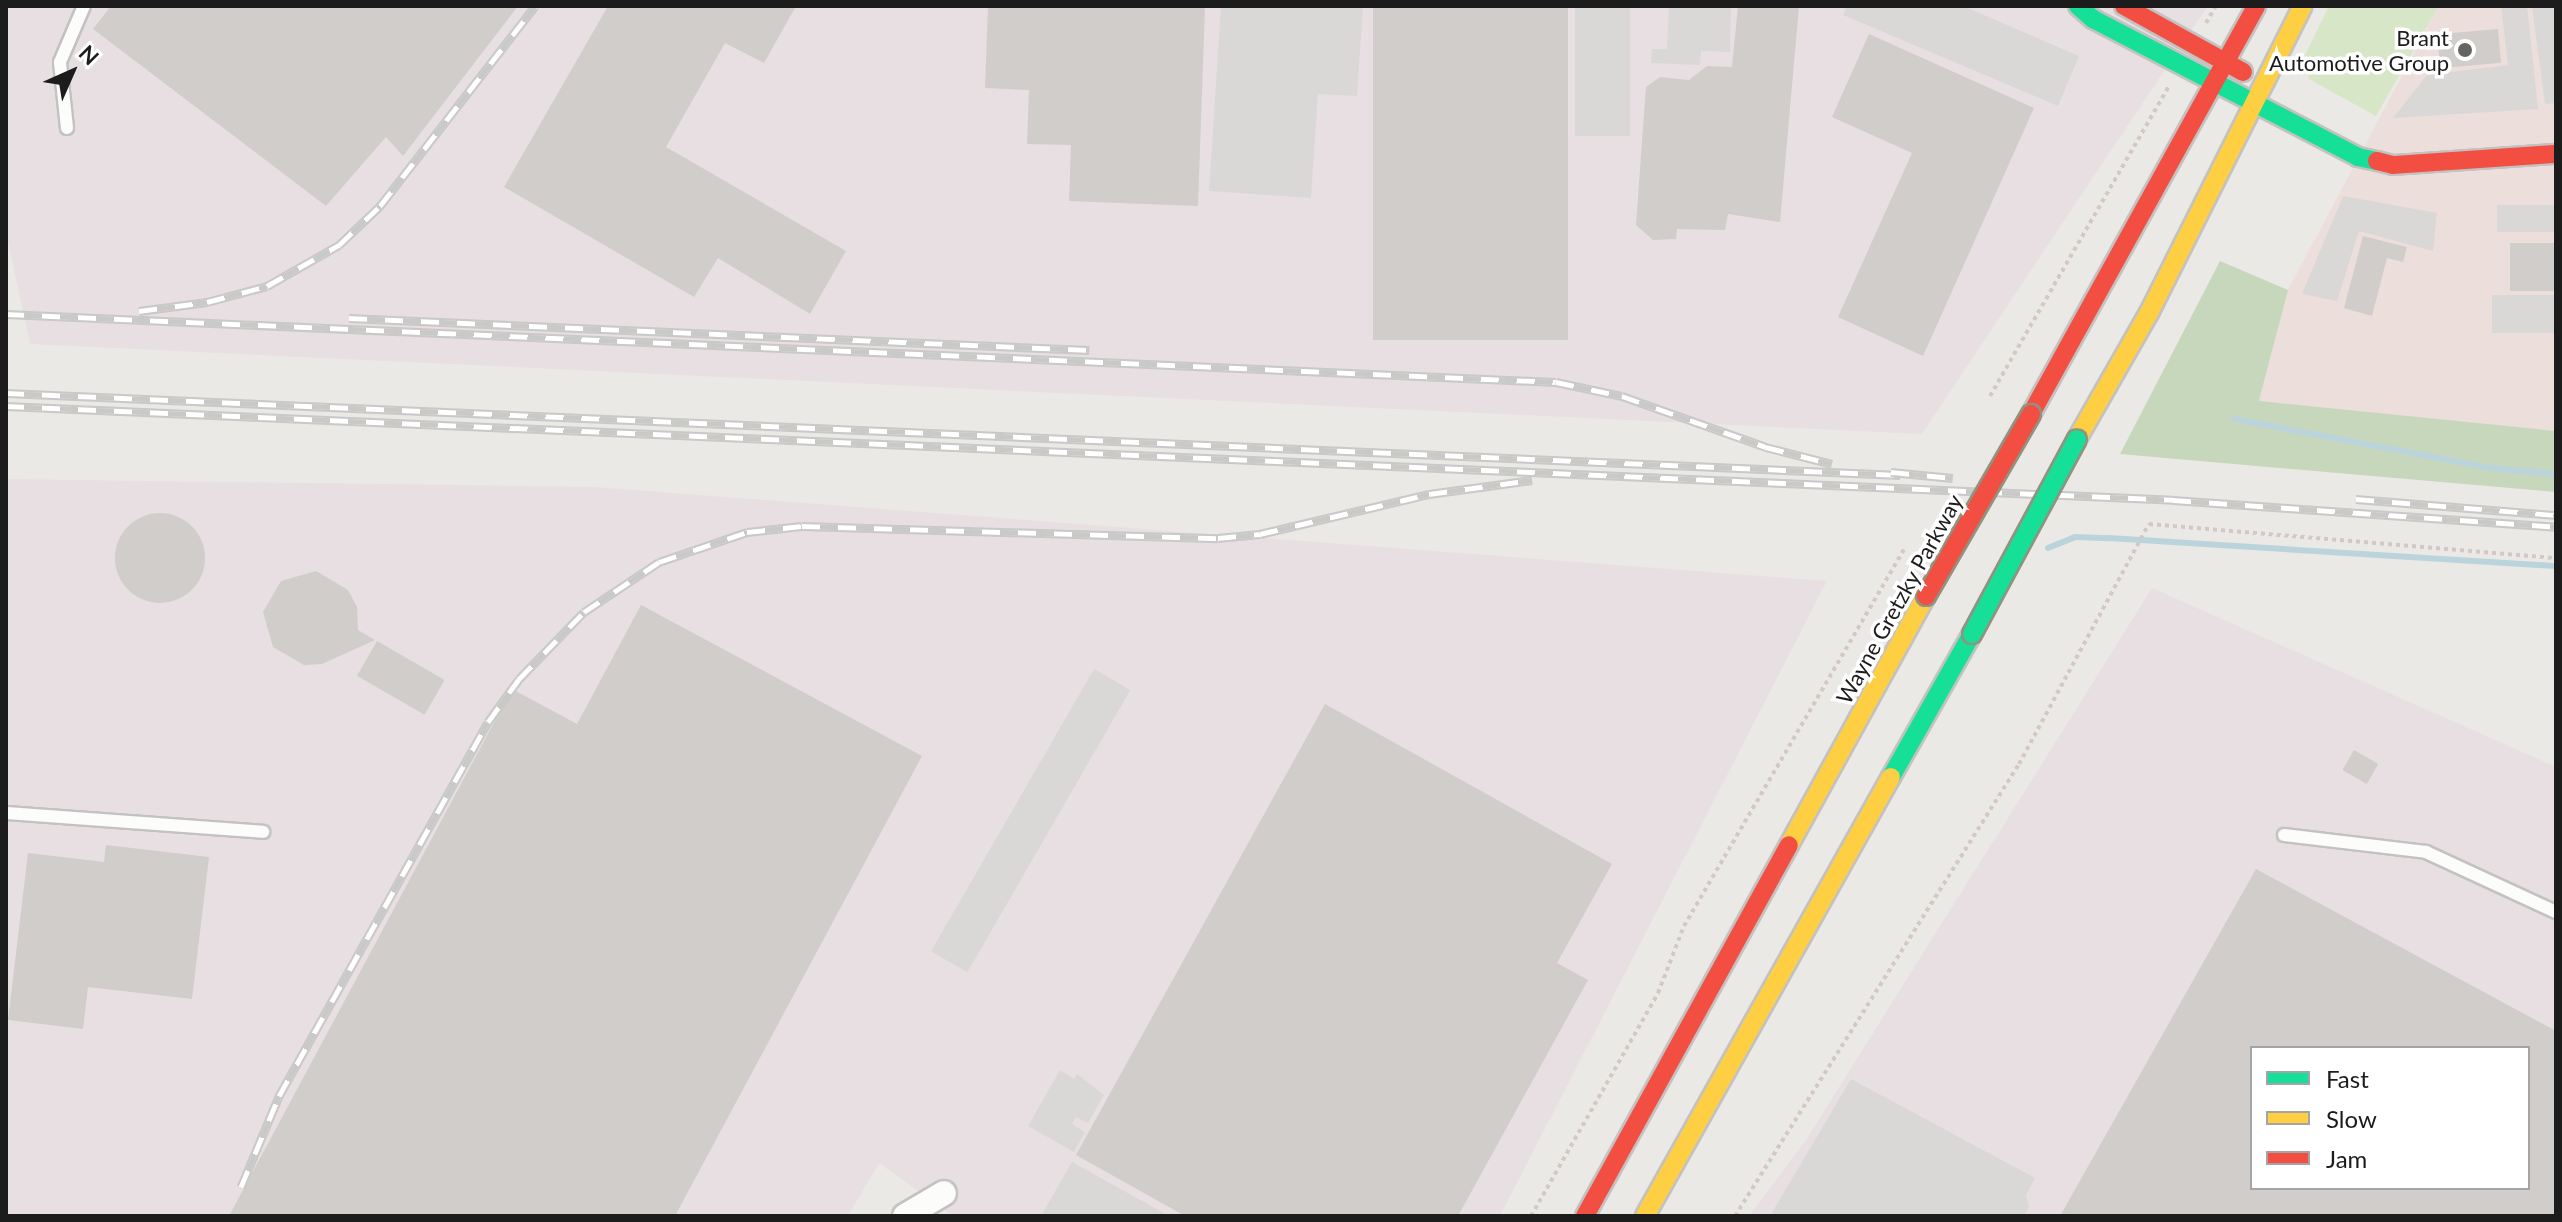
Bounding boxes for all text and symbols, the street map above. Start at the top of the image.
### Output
place label: Brant Automotive Group [2269,24,2449,76]
north arrow [32,32,112,112]
text: N [74,39,105,70]
marker: Brant Automotive Group [2456,41,2474,59]
street label: Wayne Gretzky Parkway [1830,489,1968,709]
legend [2250,1046,2530,1190]
text: Fast [2326,1064,2369,1093]
text: Slow [2326,1104,2377,1133]
text: Jam [2326,1144,2367,1173]

